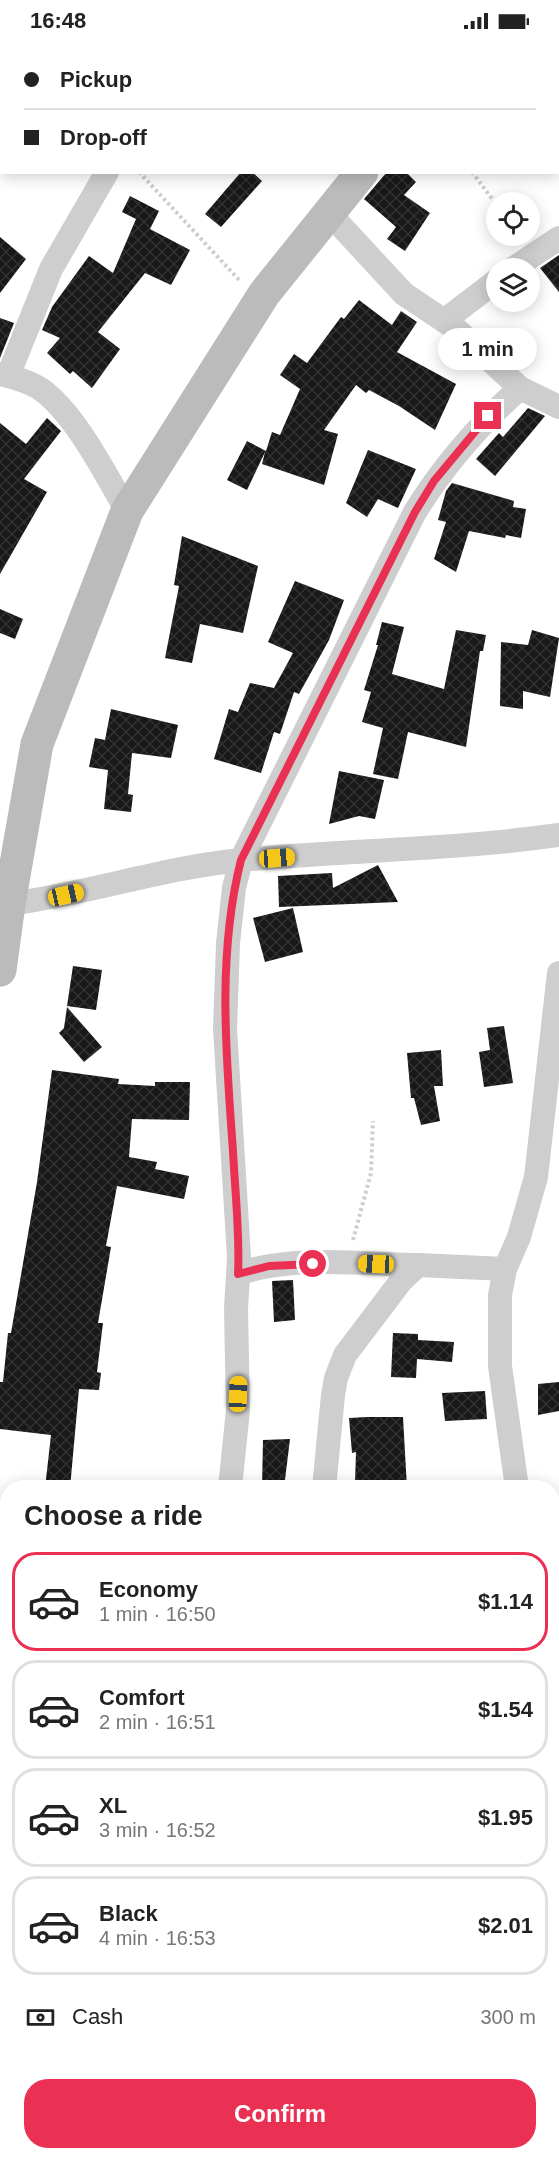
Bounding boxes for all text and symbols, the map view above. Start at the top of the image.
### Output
text: 16:48 [30,8,86,33]
text: Pickup [60,67,132,92]
text: Drop-off [60,125,147,150]
map controls [486,192,540,312]
button: locate [486,192,540,246]
button: layers [486,258,540,312]
callout: 1 min [438,329,538,371]
text: 1 min [461,338,514,360]
route end [474,402,501,429]
car [258,848,296,868]
car [46,882,86,908]
route start [299,1250,326,1277]
car [358,1254,394,1274]
car [228,1376,248,1412]
text: Choose a ride [24,1501,203,1531]
icon: car [27,1575,81,1629]
text: Economy [99,1577,198,1602]
text: $1.14 [478,1589,533,1614]
text: 1 min · 16:50 [99,1603,216,1625]
icon: car [27,1683,81,1737]
text: Comfort [99,1685,185,1710]
text: $1.54 [478,1697,533,1722]
text: 2 min · 16:51 [99,1711,216,1733]
icon: car [27,1791,81,1845]
text: XL [99,1793,127,1818]
text: $1.95 [478,1805,533,1830]
text: 3 min · 16:52 [99,1819,216,1841]
icon: car [27,1899,81,1953]
text: Black [99,1901,158,1926]
text: $2.01 [478,1913,533,1938]
text: 4 min · 16:53 [99,1927,216,1949]
icon: cash [24,2001,57,2034]
text: Cash [72,2004,123,2029]
text: 300 m [480,2006,536,2028]
button: Confirm [24,2079,536,2148]

